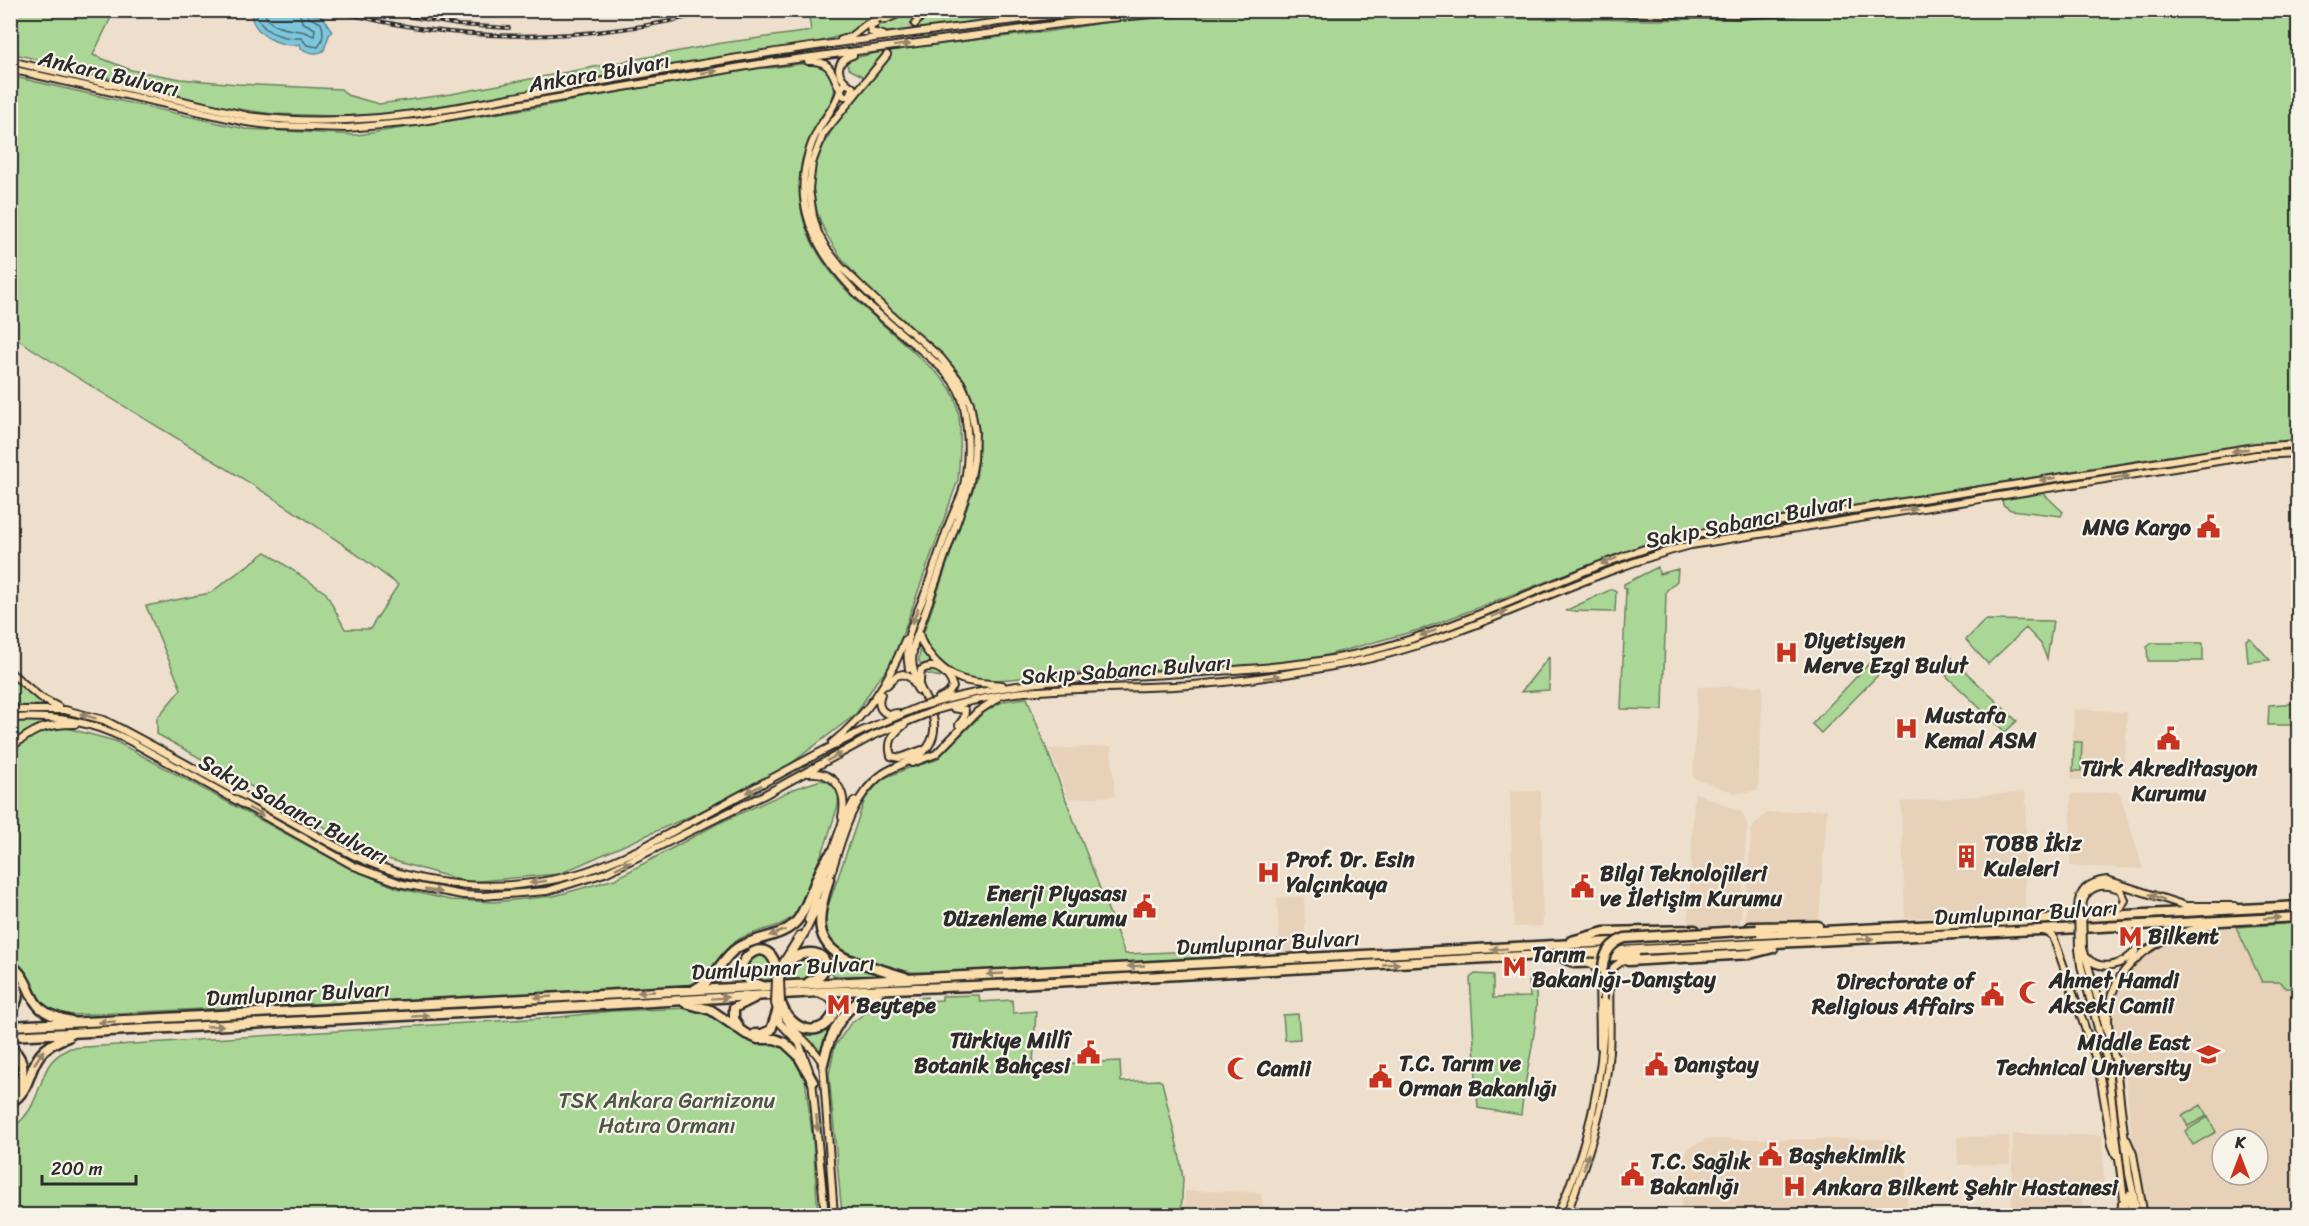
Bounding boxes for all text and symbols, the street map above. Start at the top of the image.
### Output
street label: Ankara Bulvarı [34,38,183,109]
street label: Ankara Bulvarı [524,41,673,104]
one-way arrow [893,41,912,50]
one-way arrow [700,67,719,76]
one-way arrow [2231,445,2250,454]
one-way arrow [2112,473,2131,482]
one-way arrow [2038,475,2057,484]
street label: Sakıp Sabancı Bulvarı [1642,481,1856,560]
one-way arrow [1898,505,1917,514]
place label: MNG Kargo [2081,508,2192,547]
public building icon: MNG Kargo [2196,514,2222,540]
one-way arrow [1600,557,1618,566]
one-way arrow [910,607,920,625]
one-way arrow [1491,609,1509,619]
place label: Diyetisyen Merve Ezgi Bulut [1803,621,1969,685]
one-way arrow [1419,629,1437,639]
hospital icon: Diyetisyen Merve Ezgi Bulut [1773,640,1799,666]
street label: Sakıp Sabancı Bulvarı [1020,643,1232,696]
one-way arrow [1262,672,1281,681]
place label: Mustafa Kemal ASM [1924,696,2037,760]
one-way arrow [79,711,97,720]
hospital icon: Mustafa Kemal ASM [1894,715,1920,741]
public building icon: Türk Akreditasyon Kurumu [2156,726,2182,752]
street label: Sakıp Sabancı Bulvarı [192,743,396,876]
place label: Türk Akreditasyon Kurumu [2080,749,2258,813]
one-way arrow [826,752,843,762]
one-way arrow [746,784,763,794]
one-way arrow [248,807,265,817]
place label: TOBB İkiz Kuleleri [1983,824,2083,888]
place label: Prof. Dr. Esin Yalçınkaya [1286,840,1415,904]
building icon: TOBB İkiz Kuleleri [1953,843,1979,869]
place label: Bilgi Teknolojileri ve İletişim Kurumu [1600,854,1782,918]
hospital icon: Prof. Dr. Esin Yalçınkaya [1255,859,1281,885]
one-way arrow [615,860,632,869]
public building icon: Bilgi Teknolojileri ve İletişim Kurumu [1569,873,1595,899]
place label: Enerji Piyasası Düzenleme Kurumu [943,874,1127,938]
one-way arrow [528,877,547,887]
one-way arrow [424,886,443,895]
street label: Dumlupınar Bulvarı [1933,888,2119,937]
one-way arrow [2148,892,2166,902]
public building icon: Enerji Piyasası Düzenleme Kurumu [1132,893,1158,919]
one-way arrow [2263,914,2282,923]
place label: Bilkent [2148,917,2219,956]
street label: Dumlupınar Bulvarı [1175,918,1361,967]
metro station icon: Bilkent [2117,923,2143,949]
one-way arrow [768,928,786,938]
one-way arrow [1856,934,1875,943]
place label: Tarım Bakanlığı-Danıştay [1532,935,1716,999]
street label: Dumlupınar Bulvarı [690,943,876,992]
one-way arrow [1490,944,1509,953]
metro station icon: Tarım Bakanlığı-Danıştay [1501,954,1527,980]
one-way arrow [1382,959,1401,968]
place label: Ahmet Hamdi Akseki Camii [2048,961,2180,1025]
one-way arrow [1127,962,1146,971]
place label: Directorate of Religious Affairs [1811,962,1976,1026]
street label: Dumlupınar Bulvarı [205,969,391,1018]
one-way arrow [986,970,1005,979]
mosque icon: Ahmet Hamdi Akseki Camii [2018,980,2044,1006]
public building icon: Directorate of Religious Affairs [1979,981,2005,1007]
place label: Beytepe [856,986,936,1025]
one-way arrow [637,988,656,997]
metro station icon: Beytepe [825,992,851,1018]
one-way arrow [533,993,552,1002]
one-way arrow [711,993,730,1003]
one-way arrow [411,1011,430,1021]
one-way arrow [97,1018,116,1027]
place label: Türkiye Millî Botanik Bahçesi [914,1021,1072,1085]
one-way arrow [205,1022,224,1031]
place label: Middle East Technical University [1996,1023,2192,1087]
public building icon: Türkiye Millî Botanik Bahçesi [1075,1040,1101,1066]
school or university icon: Middle East Technical University [2196,1042,2222,1068]
place label: T.C. Tarım ve Orman Bakanlığı [1399,1044,1557,1108]
place label: Danıştay [1674,1045,1759,1084]
one-way arrow [33,1049,44,1066]
place label: Camii [1256,1049,1312,1088]
public building icon: Danıştay [1643,1051,1669,1077]
mosque icon: Camii [1226,1055,1252,1081]
public building icon: T.C. Tarım ve Orman Bakanlığı [1368,1063,1394,1089]
park label: TSK Ankara Garnizonu Hatıra Ormanı [559,1081,776,1145]
one-way arrow [812,1114,822,1133]
north arrow [2210,1127,2270,1187]
text: K [2234,1128,2246,1157]
place label: Başhekimlik [1789,1136,1906,1175]
place label: T.C. Sağlık Bakanlığı [1650,1142,1752,1206]
public building icon: Başhekimlik [1758,1142,1784,1168]
scale bar [42,1148,136,1186]
one-way arrow [1582,1152,1591,1170]
text: 200 m [51,1153,103,1185]
public building icon: T.C. Sağlık Bakanlığı [1619,1161,1645,1187]
place label: Ankara Bilkent Şehir Hastanesi [1812,1168,2120,1207]
hospital icon: Ankara Bilkent Şehir Hastanesi [1782,1174,1808,1200]

